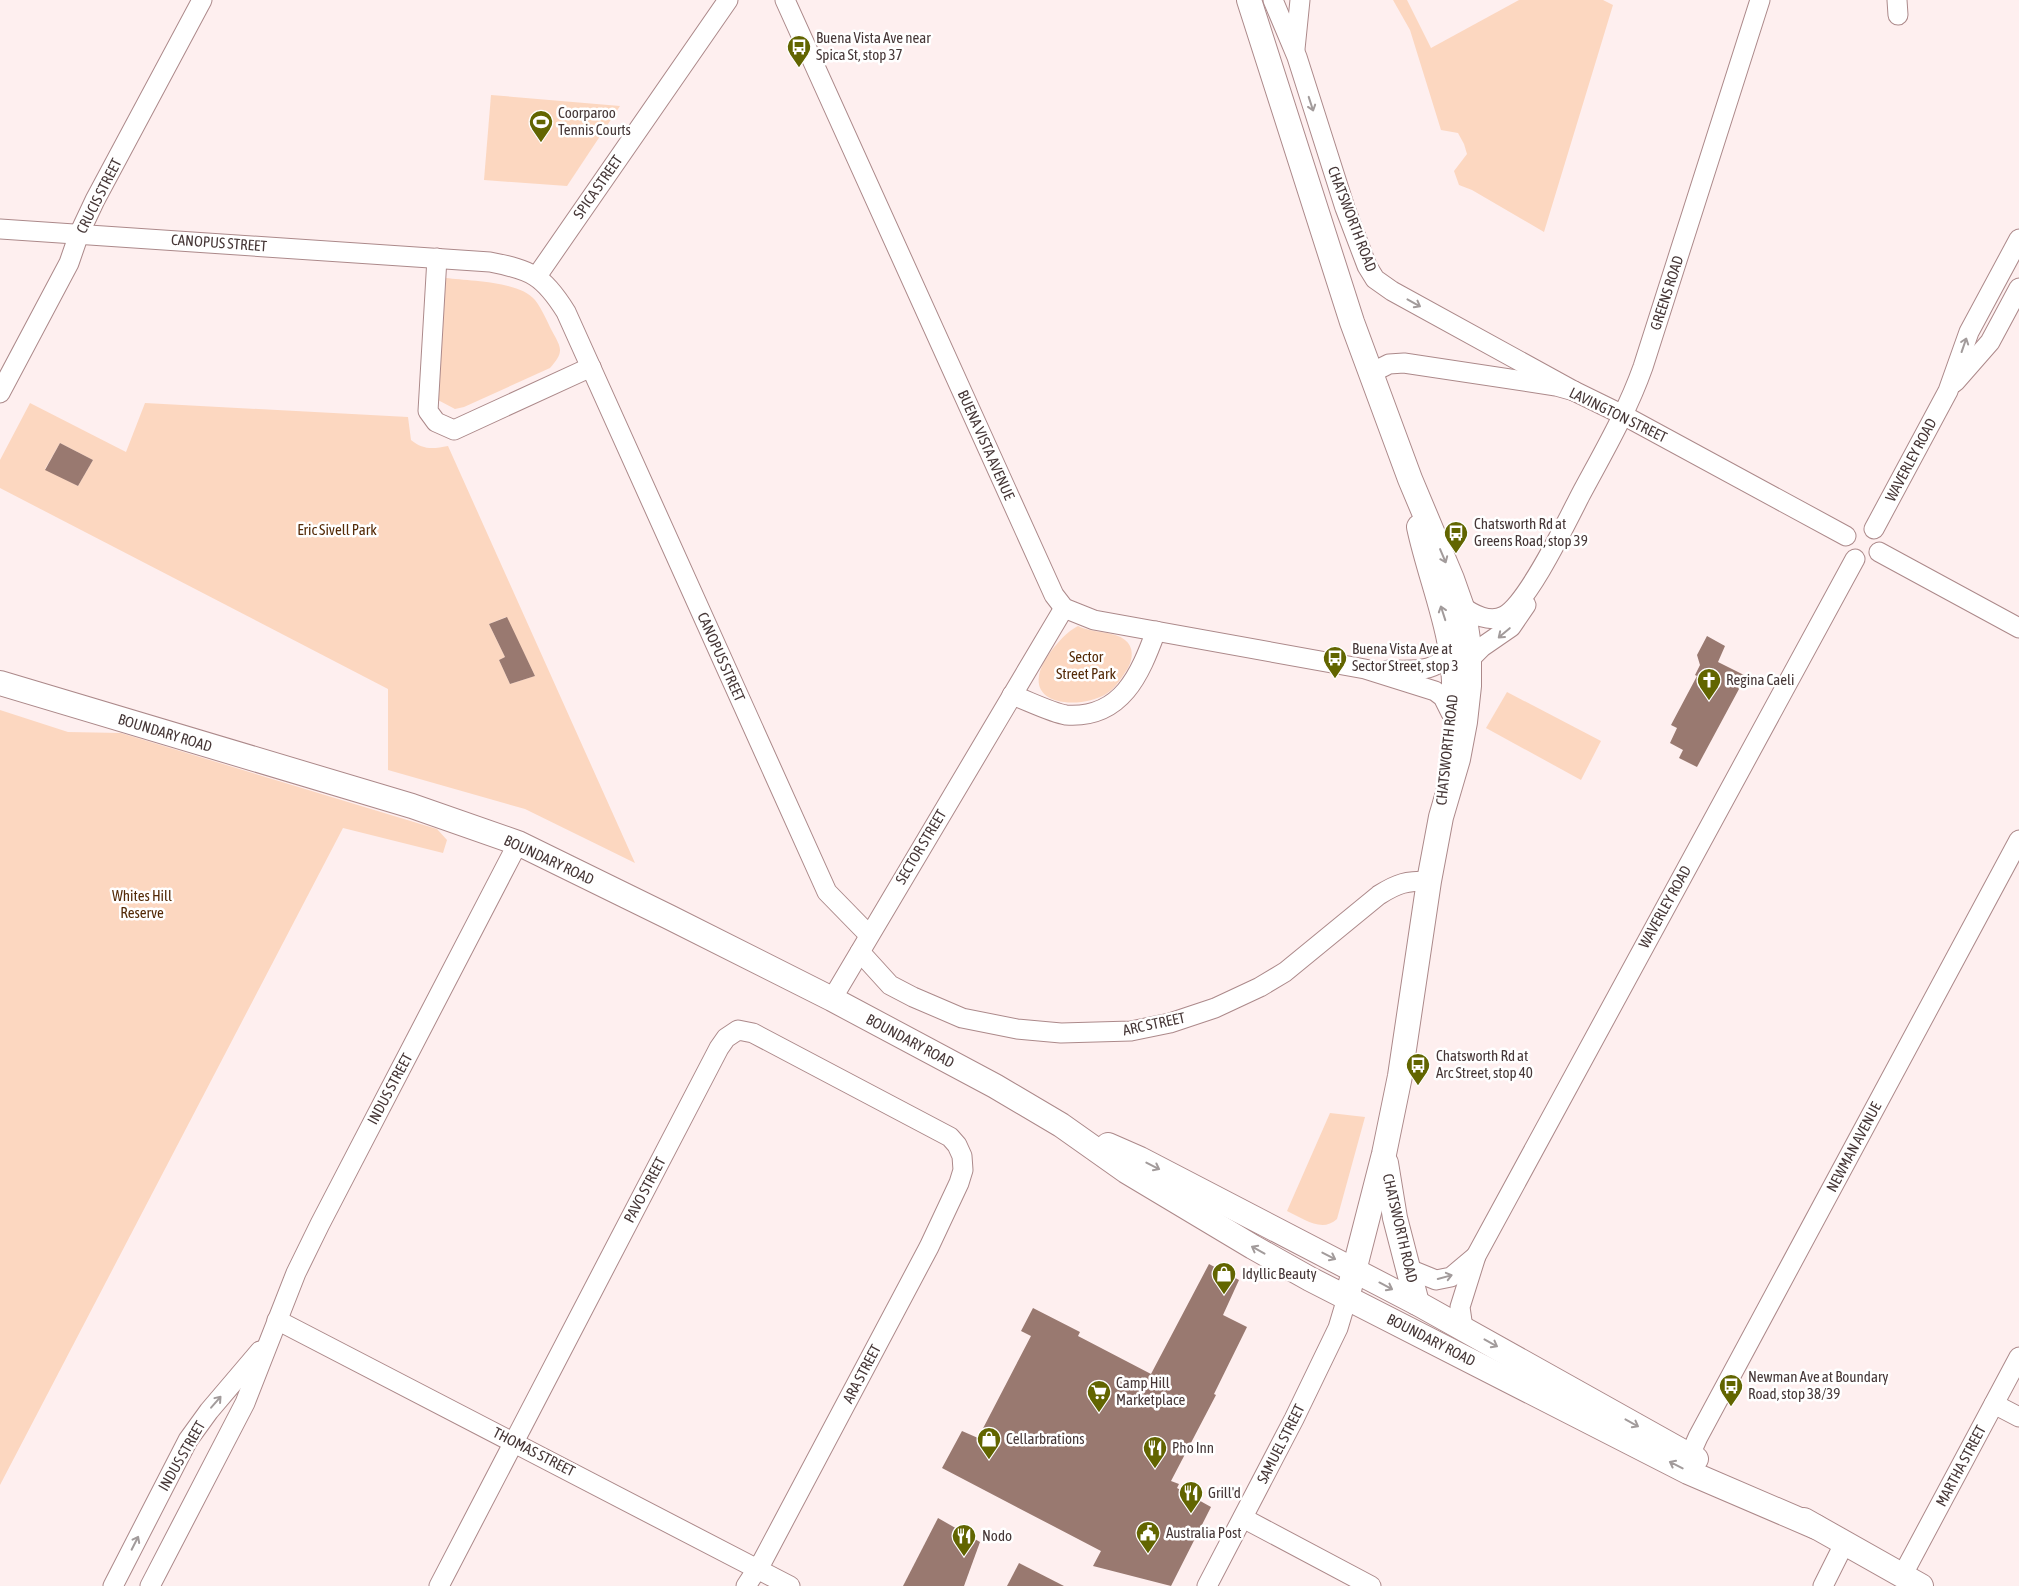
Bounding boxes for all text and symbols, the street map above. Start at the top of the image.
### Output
place label: Buena Vista Ave near Spica St, stop 37 [816,29,931,63]
bus stop icon: Buena Vista Ave near Spica St, stop 37 [786,34,812,68]
one-way arrow [1307,95,1317,111]
place label: Coorparoo Tennis Courts [558,104,631,138]
sports icon: Coorparoo Tennis Courts [528,109,554,143]
street label: SPICA STREET [570,151,626,222]
street label: CRUCIS STREET [72,155,125,236]
street label: CHATSWORTH ROAD [1325,164,1380,274]
street label: CANOPUS STREET [171,231,268,254]
street label: GREENS ROAD [1646,253,1687,332]
one-way arrow [1406,298,1420,308]
one-way arrow [1960,337,1969,353]
street label: LAVINGTON STREET [1567,384,1670,446]
street label: BUENA VISTA AVENUE [955,387,1019,503]
street label: WAVERLEY ROAD [1882,415,1940,504]
place label: Chatsworth Rd at Greens Road, stop 39 [1474,515,1588,549]
bus stop icon: Chatsworth Rd at Greens Road, stop 39 [1443,520,1469,554]
park label: Eric Sivell Park [297,521,377,538]
one-way arrow [1439,548,1449,563]
one-way arrow [1438,606,1447,622]
street label: CANOPUS STREET [694,609,749,704]
one-way arrow [1497,627,1510,638]
place label: Buena Vista Ave at Sector Street, stop 3 [1352,640,1459,674]
bus stop icon: Buena Vista Ave at Sector Street, stop 3 [1322,645,1348,679]
park label: Sector Street Park [1056,648,1116,682]
church icon: Regina Caeli [1696,667,1722,701]
place label: Regina Caeli [1726,671,1794,688]
street label: CHATSWORTH ROAD [1432,694,1461,806]
street label: BOUNDARY ROAD [116,710,214,755]
street label: SECTOR STREET [892,806,950,887]
street label: BOUNDARY ROAD [502,831,597,888]
street label: WAVERLEY ROAD [1635,863,1694,951]
park label: Whites Hill Reserve [112,887,172,921]
street label: ARC STREET [1121,1009,1187,1038]
street label: BOUNDARY ROAD [863,1010,957,1071]
place label: Chatsworth Rd at Arc Street, stop 40 [1436,1047,1533,1081]
street label: INDUS STREET [364,1050,416,1127]
bus stop icon: Chatsworth Rd at Arc Street, stop 40 [1405,1052,1431,1086]
street label: NEWMAN AVENUE [1823,1098,1885,1195]
street label: PAVO STREET [620,1154,669,1225]
one-way arrow [1146,1161,1161,1171]
street label: CHATSWORTH ROAD [1380,1172,1421,1284]
one-way arrow [1251,1245,1266,1255]
one-way arrow [1321,1252,1336,1261]
shop icon: Idyllic Beauty [1211,1261,1237,1295]
place label: Idyllic Beauty [1242,1265,1317,1282]
one-way arrow [1437,1272,1453,1281]
one-way arrow [1378,1281,1393,1291]
street label: BOUNDARY ROAD [1384,1310,1478,1369]
one-way arrow [1483,1339,1497,1349]
street label: ARA STREET [839,1341,884,1406]
place label: Newman Ave at Boundary Road, stop 38/39 [1748,1368,1889,1402]
bus stop icon: Newman Ave at Boundary Road, stop 38/39 [1718,1373,1744,1407]
place label: Camp Hill Marketplace [1116,1374,1185,1408]
supermarket icon: Camp Hill Marketplace [1086,1379,1112,1413]
one-way arrow [210,1396,222,1409]
street label: SAMUEL STREET [1253,1401,1308,1486]
street label: INDUS STREET [155,1417,209,1494]
one-way arrow [1625,1418,1639,1428]
street label: MARTHA STREET [1932,1422,1989,1509]
street label: THOMAS STREET [490,1424,578,1480]
shop icon: Cellarbrations [976,1426,1002,1460]
place label: Cellarbrations [1006,1430,1085,1447]
restaurant icon: Pho Inn [1142,1435,1168,1469]
place label: Pho Inn [1172,1439,1214,1456]
one-way arrow [1668,1460,1683,1470]
restaurant icon: Grill'd [1178,1480,1204,1514]
place label: Grill'd [1208,1484,1241,1501]
public building icon: Australia Post [1135,1520,1161,1554]
restaurant icon: Nodo [951,1523,977,1557]
place label: Australia Post [1166,1524,1242,1541]
place label: Nodo [982,1527,1012,1544]
one-way arrow [130,1535,140,1550]

